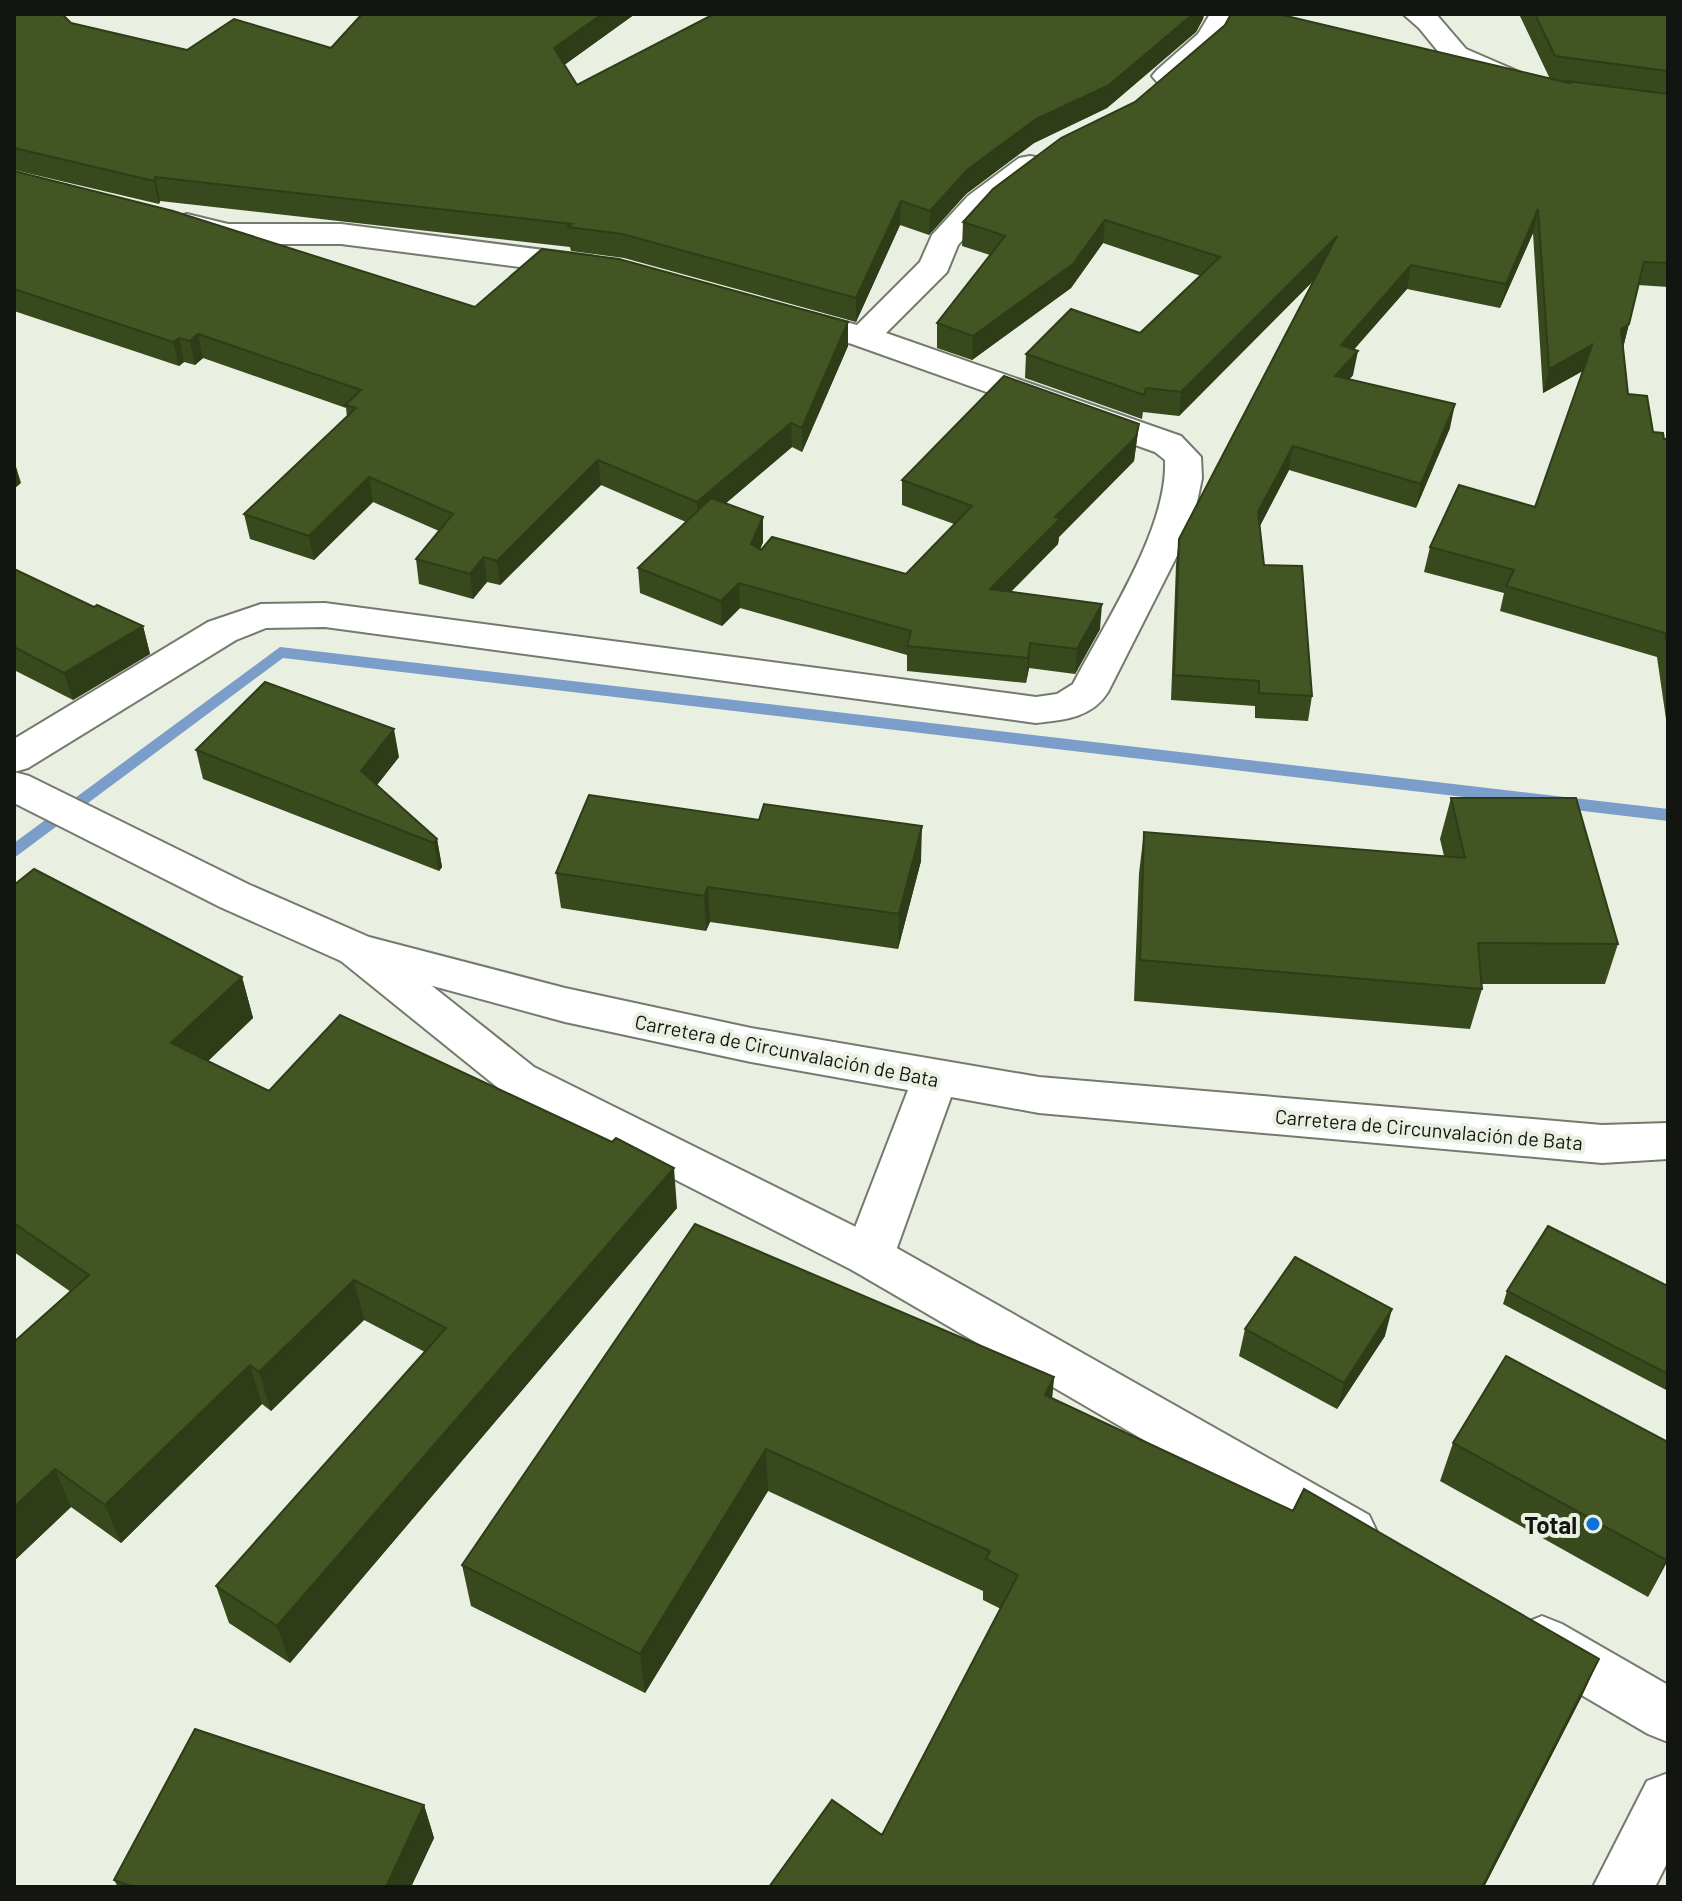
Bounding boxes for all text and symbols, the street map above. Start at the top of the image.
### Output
street label: Carretera de Circunvalación de Bata [633,1009,941,1091]
street label: Carretera de Circunvalación de Bata [1274,1104,1584,1154]
place label: Total [1524,1510,1577,1539]
marker: Total [1584,1515,1602,1533]

